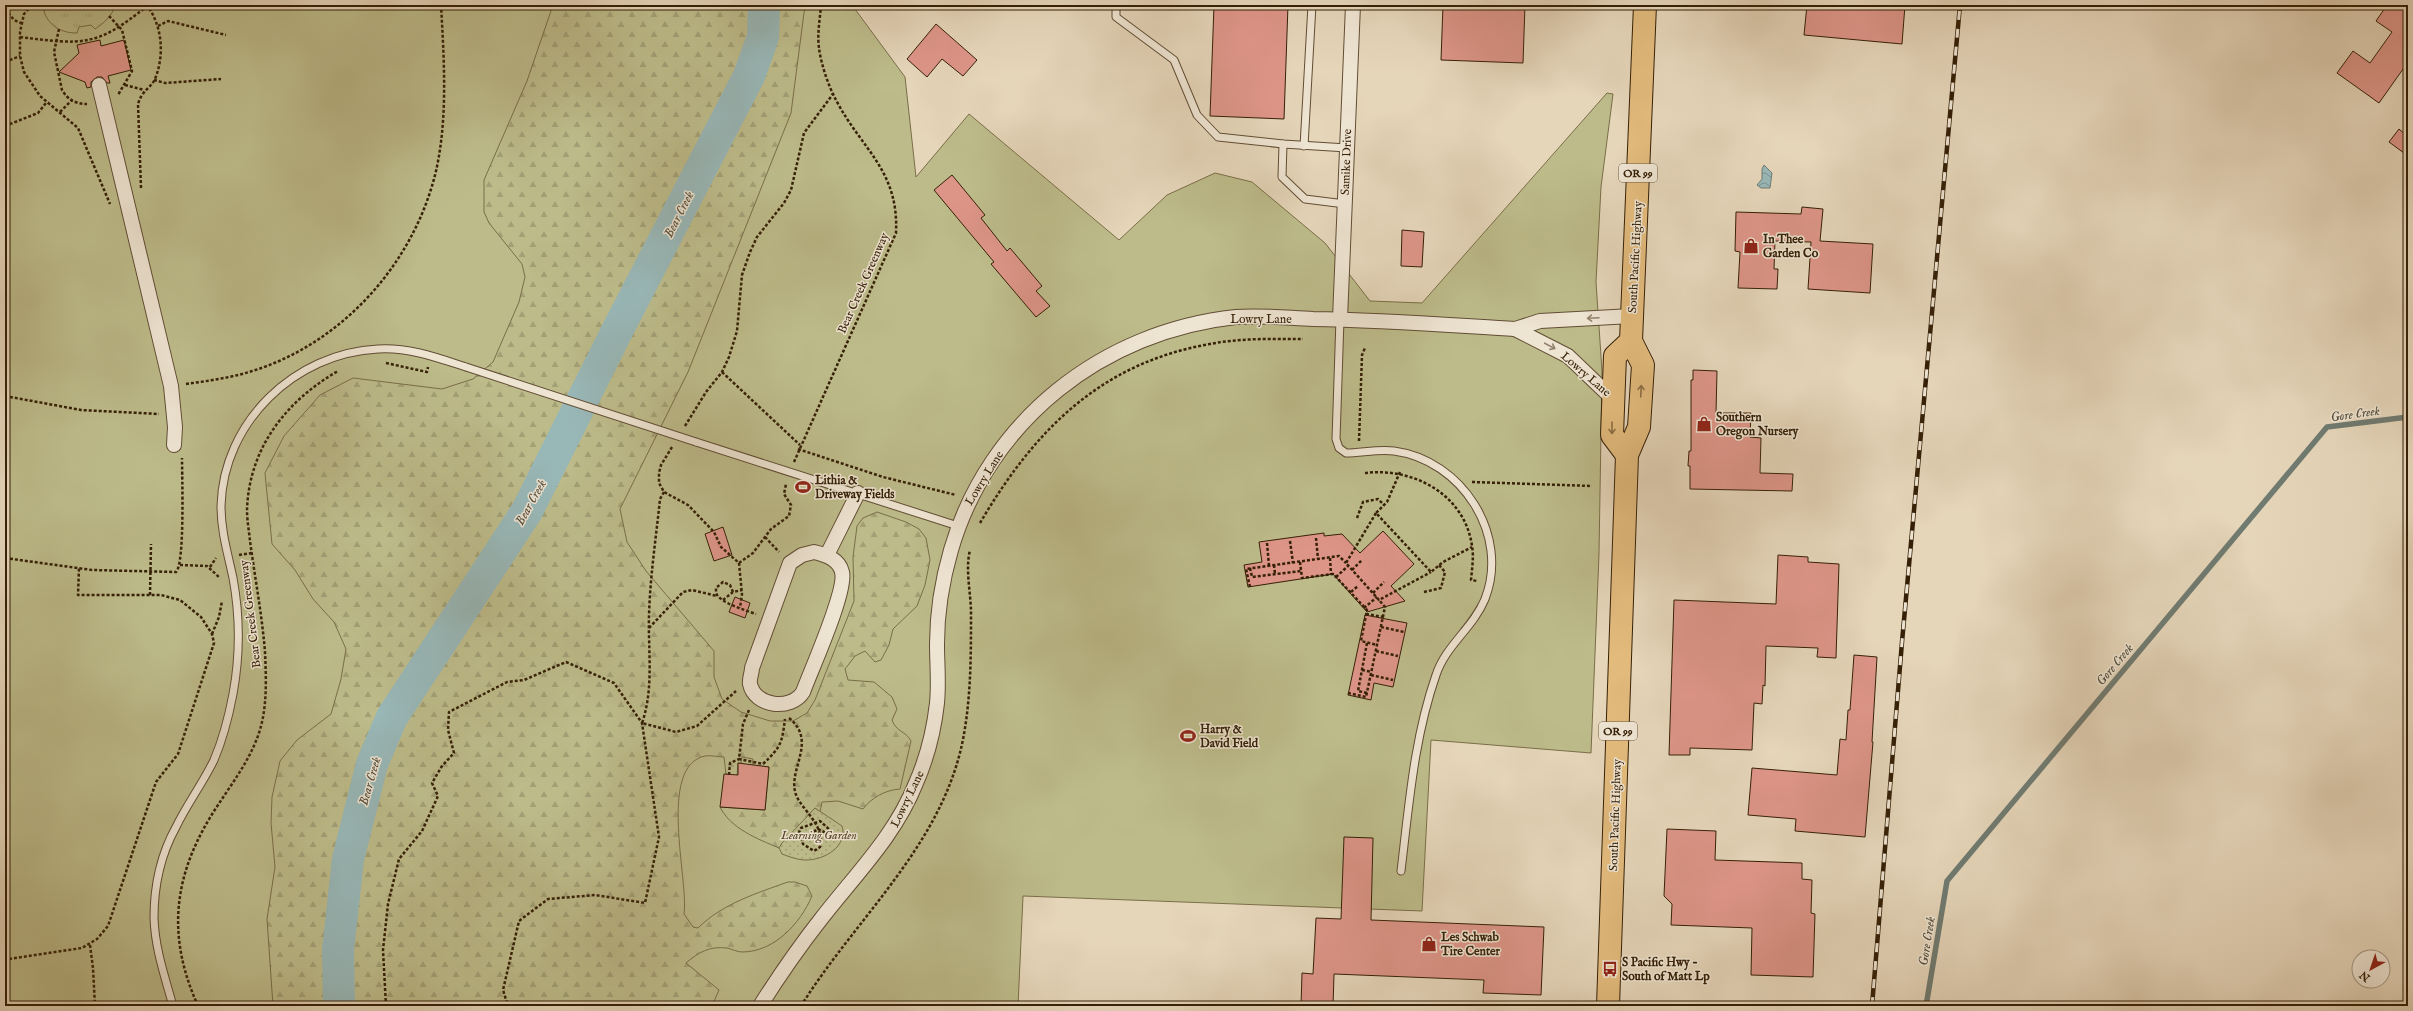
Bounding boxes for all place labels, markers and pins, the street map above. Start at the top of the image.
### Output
place label: In Thee Garden Co [1763,232,1819,261]
shop icon: In Thee Garden Co [1742,237,1760,255]
place label: Southern Oregon Nursery [1716,410,1800,440]
shop icon: Southern Oregon Nursery [1695,415,1713,433]
place label: Lithia & Driveway Fields [814,473,895,503]
sports icon: Lithia & Driveway Fields [794,478,812,496]
place label: Harry & David Field [1200,722,1259,751]
sports icon: Harry & David Field [1179,727,1197,745]
place label: Les Schwab Tire Center [1440,930,1501,959]
shop icon: Les Schwab Tire Center [1420,935,1438,953]
place label: S Pacific Hwy - South of Matt Lp [1622,955,1710,985]
bus stop icon: S Pacific Hwy - South of Matt Lp [1601,960,1619,978]

